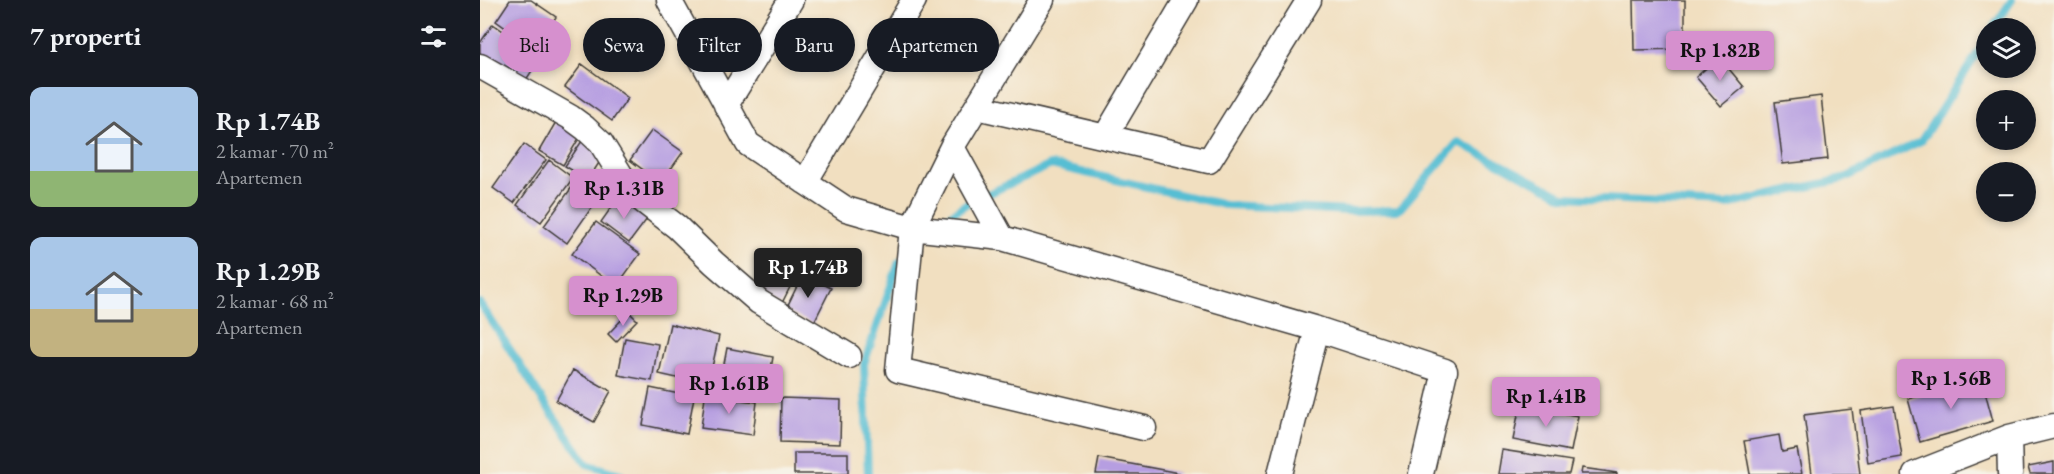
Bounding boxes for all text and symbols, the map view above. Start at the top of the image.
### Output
chip: Beli [498,18,571,72]
chip: Sewa [583,18,665,72]
chip: Filter [677,18,762,72]
chip: Baru [774,18,855,72]
chip: Apartemen [867,18,999,72]
map controls [1976,18,2036,222]
button: layers [1976,18,2036,78]
text: 7 properti [30,19,141,53]
icon: filters [417,20,450,53]
pin: Rp 1.82B [1658,31,1782,82]
text: Rp 1.82B [1680,37,1760,63]
button: + [1976,90,2036,150]
text: Rp 1.74B [216,104,320,138]
icon: home [78,111,150,183]
text: 2 kamar · 70 m² [216,138,334,164]
button: − [1976,162,2036,222]
text: Apartemen [216,164,302,190]
pin: Rp 1.31B [562,169,686,220]
text: Rp 1.31B [584,175,664,201]
pin: Rp 1.74B [746,248,870,299]
text: Rp 1.29B [216,254,320,288]
text: Rp 1.74B [768,254,848,280]
icon: home [78,261,150,333]
pin: Rp 1.29B [561,276,685,327]
text: Rp 1.29B [583,282,663,308]
text: 2 kamar · 68 m² [216,288,334,314]
text: Apartemen [216,314,302,340]
pin: Rp 1.56B [1889,359,2013,410]
pin: Rp 1.61B [667,364,791,415]
text: Rp 1.56B [1911,365,1991,391]
text: Rp 1.61B [689,370,769,396]
pin: Rp 1.41B [1484,377,1608,428]
text: Rp 1.41B [1506,383,1586,409]

